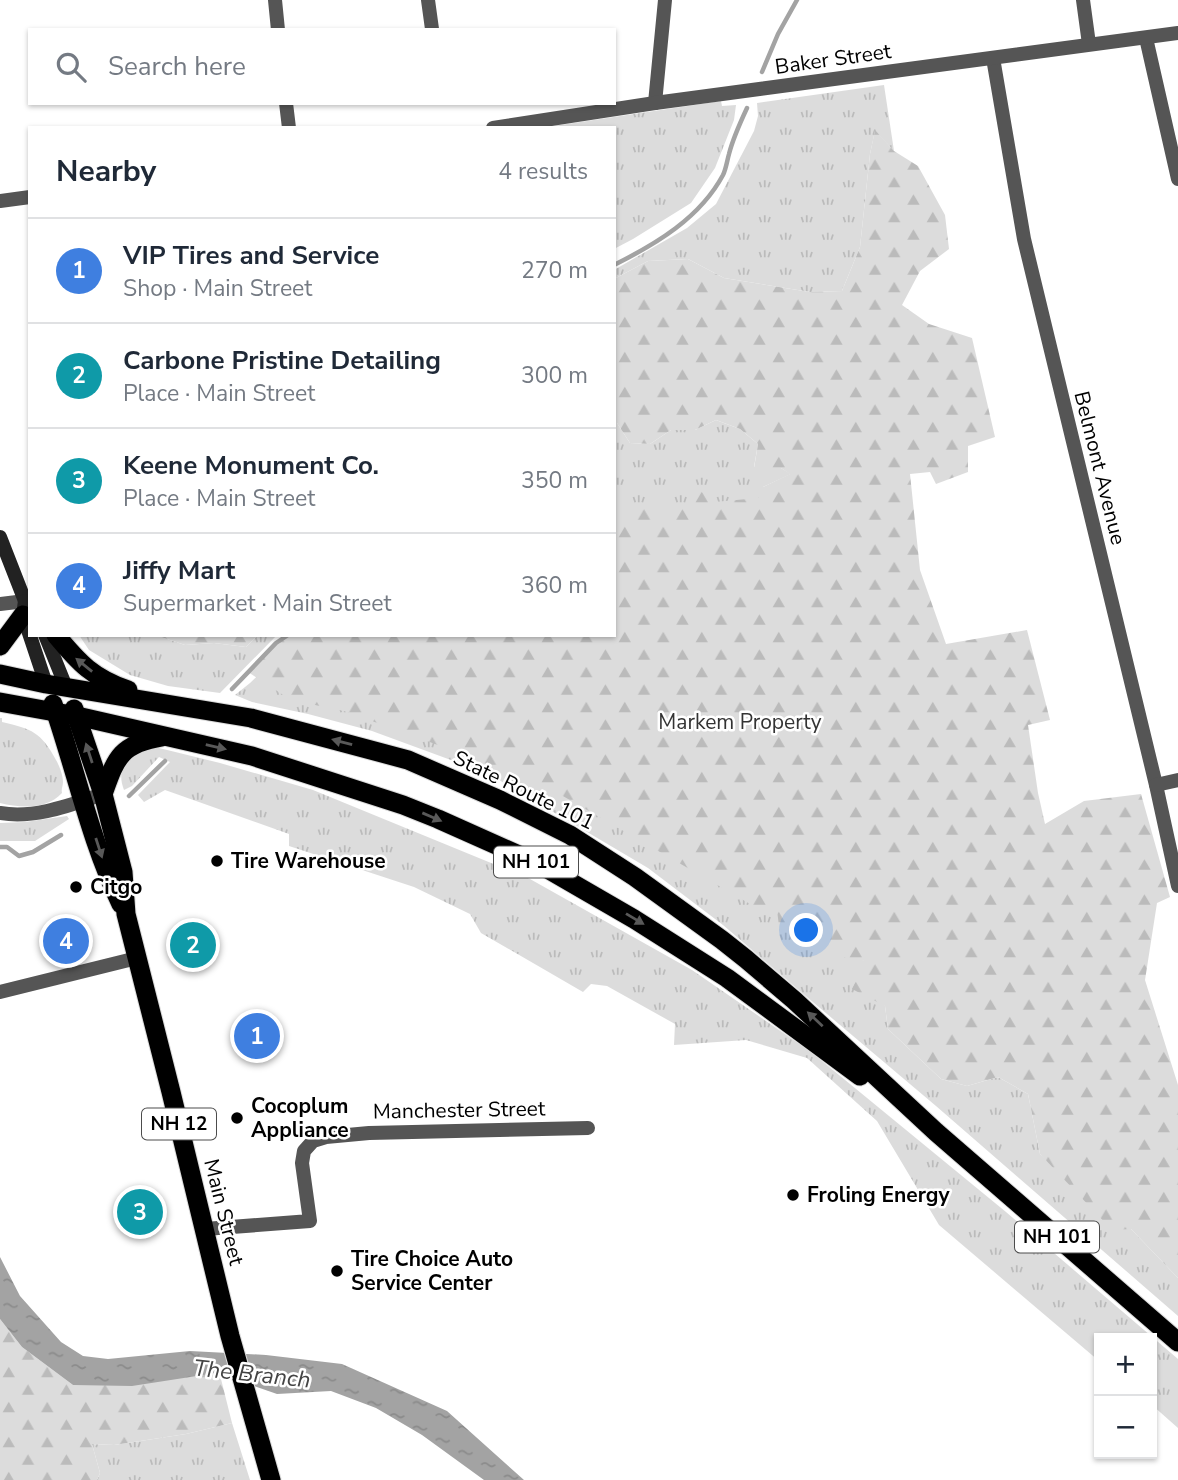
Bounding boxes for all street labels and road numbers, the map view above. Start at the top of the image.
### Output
street label: Baker Street [773,37,893,81]
street label: Belmont Avenue [1067,388,1133,548]
street label: State Route 101 [449,744,599,836]
road number: NH 101 [494,846,578,877]
street label: Manchester Street [373,1094,546,1126]
road number: NH 12 [142,1108,216,1140]
street label: Main Street [197,1156,251,1269]
road number: NH 101 [1015,1222,1099,1252]

